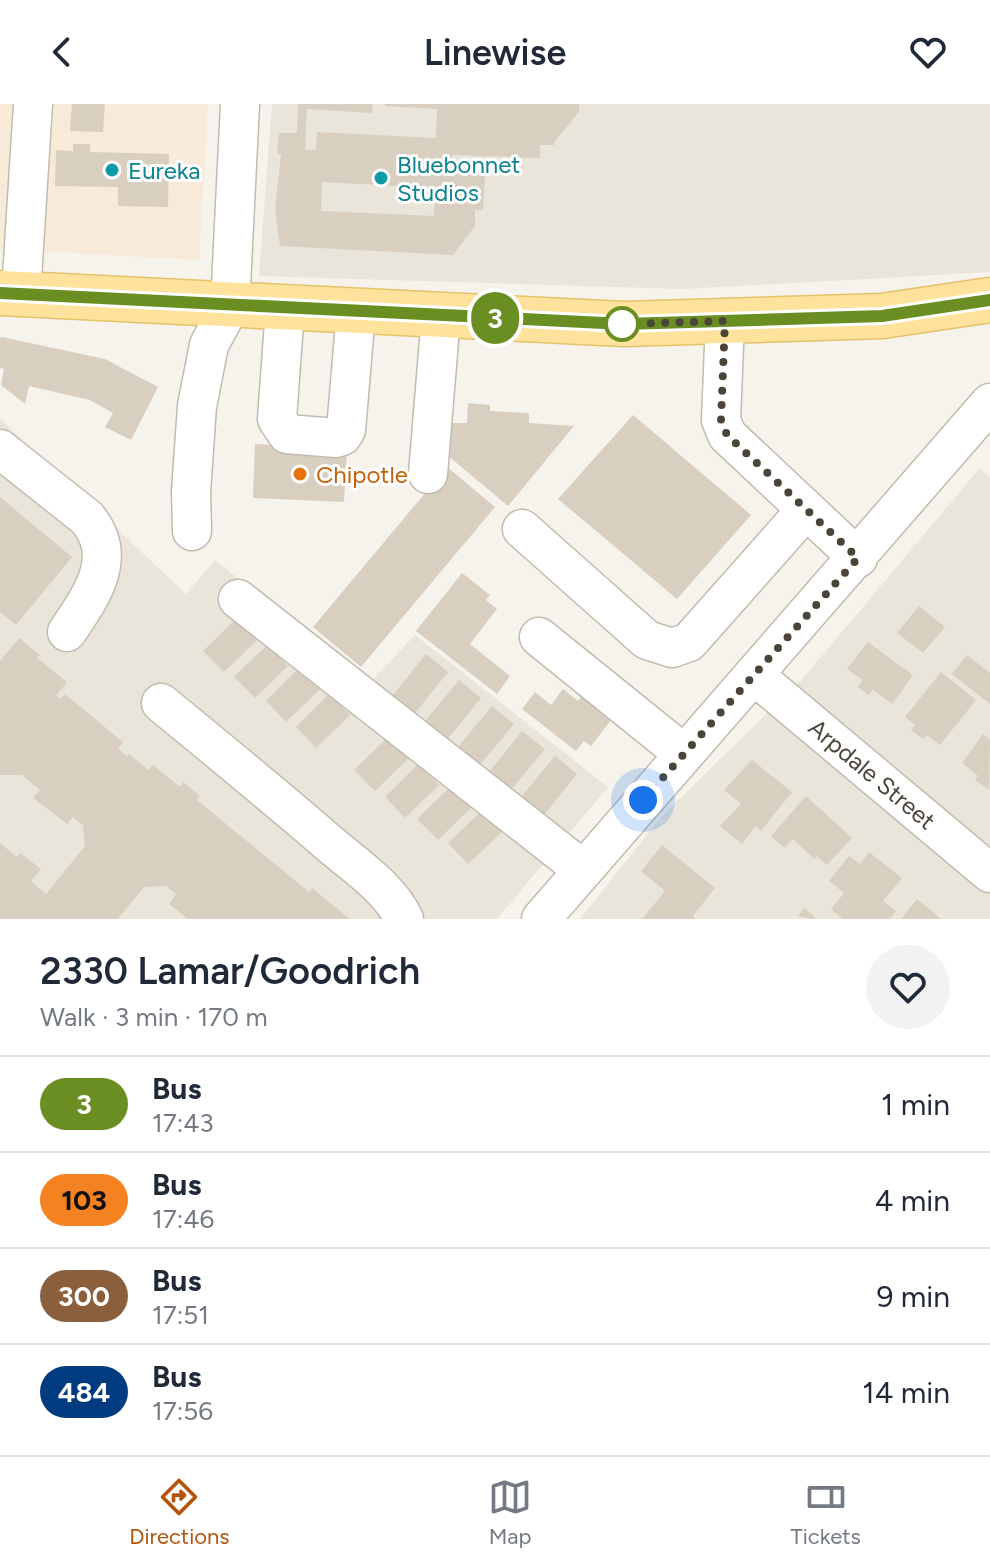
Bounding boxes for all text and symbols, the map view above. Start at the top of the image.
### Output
icon: back [40,30,84,74]
icon: heart [906,30,950,74]
text: Linewise [424,31,566,74]
place label: Bluebonnet Studios [397,150,520,207]
place label: Eureka [128,156,200,185]
marker: Eureka [103,161,121,179]
marker: Bluebonnet Studios [372,169,390,187]
line badge: 3 [469,292,521,344]
text: 3 [487,301,503,335]
unlabelled marker [605,307,639,341]
place label: Chipotle [316,460,408,489]
marker: Chipotle [291,465,309,483]
street label: Arpdale Street [803,713,941,835]
your location [623,780,663,820]
button: heart [866,945,950,1029]
text: 2330 Lamar/Goodrich [40,948,420,994]
text: Walk · 3 min · 170 m [40,1001,268,1033]
text: Bus [152,1070,201,1107]
text: 1 min [881,1086,950,1123]
text: 3 [76,1087,92,1121]
text: 17:43 [152,1107,214,1139]
text: Bus [152,1166,201,1203]
text: 4 min [875,1182,950,1219]
text: 103 [61,1183,107,1217]
text: 17:46 [152,1203,214,1235]
text: Bus [152,1262,201,1299]
text: 9 min [876,1278,950,1315]
text: 300 [58,1279,110,1313]
text: 17:51 [152,1299,209,1331]
text: Bus [152,1358,201,1395]
text: 14 min [862,1374,950,1411]
text: 484 [58,1375,110,1409]
text: 17:56 [152,1395,213,1427]
tab: Directions [129,1475,230,1550]
tab: Map [488,1475,532,1550]
tab: Tickets [791,1475,861,1550]

